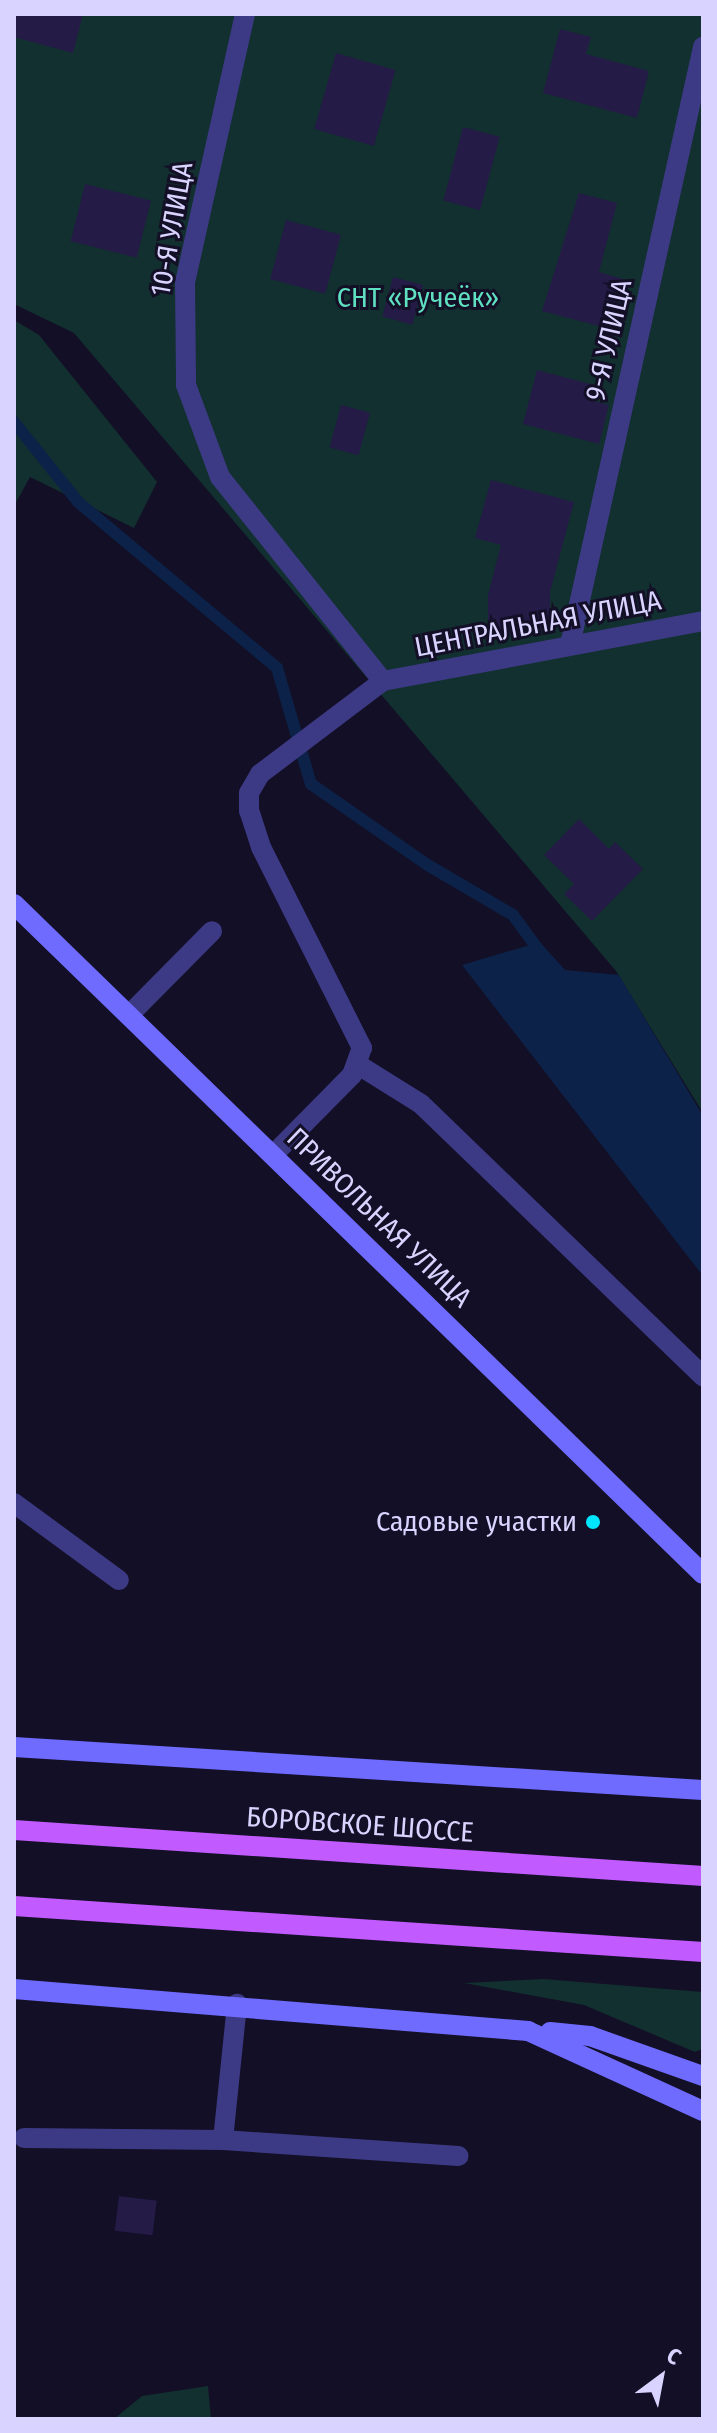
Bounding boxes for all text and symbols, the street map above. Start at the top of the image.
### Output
street label: 10-Я УЛИЦА [144,159,200,299]
street label: 9-Я УЛИЦА [579,276,639,404]
park label: СНТ «Ручеёк» [337,281,499,315]
street label: ЦЕНТРАЛЬНАЯ УЛИЦА [412,584,664,664]
street label: ПРИВОЛЬНАЯ УЛИЦА [280,1121,478,1315]
place label: Садовые участки [376,1505,577,1539]
marker: Садовые участки [584,1513,602,1531]
street label: БОРОВСКОЕ ШОССЕ [245,1800,475,1850]
north arrow [621,2337,701,2417]
text: С [662,2342,686,2371]

